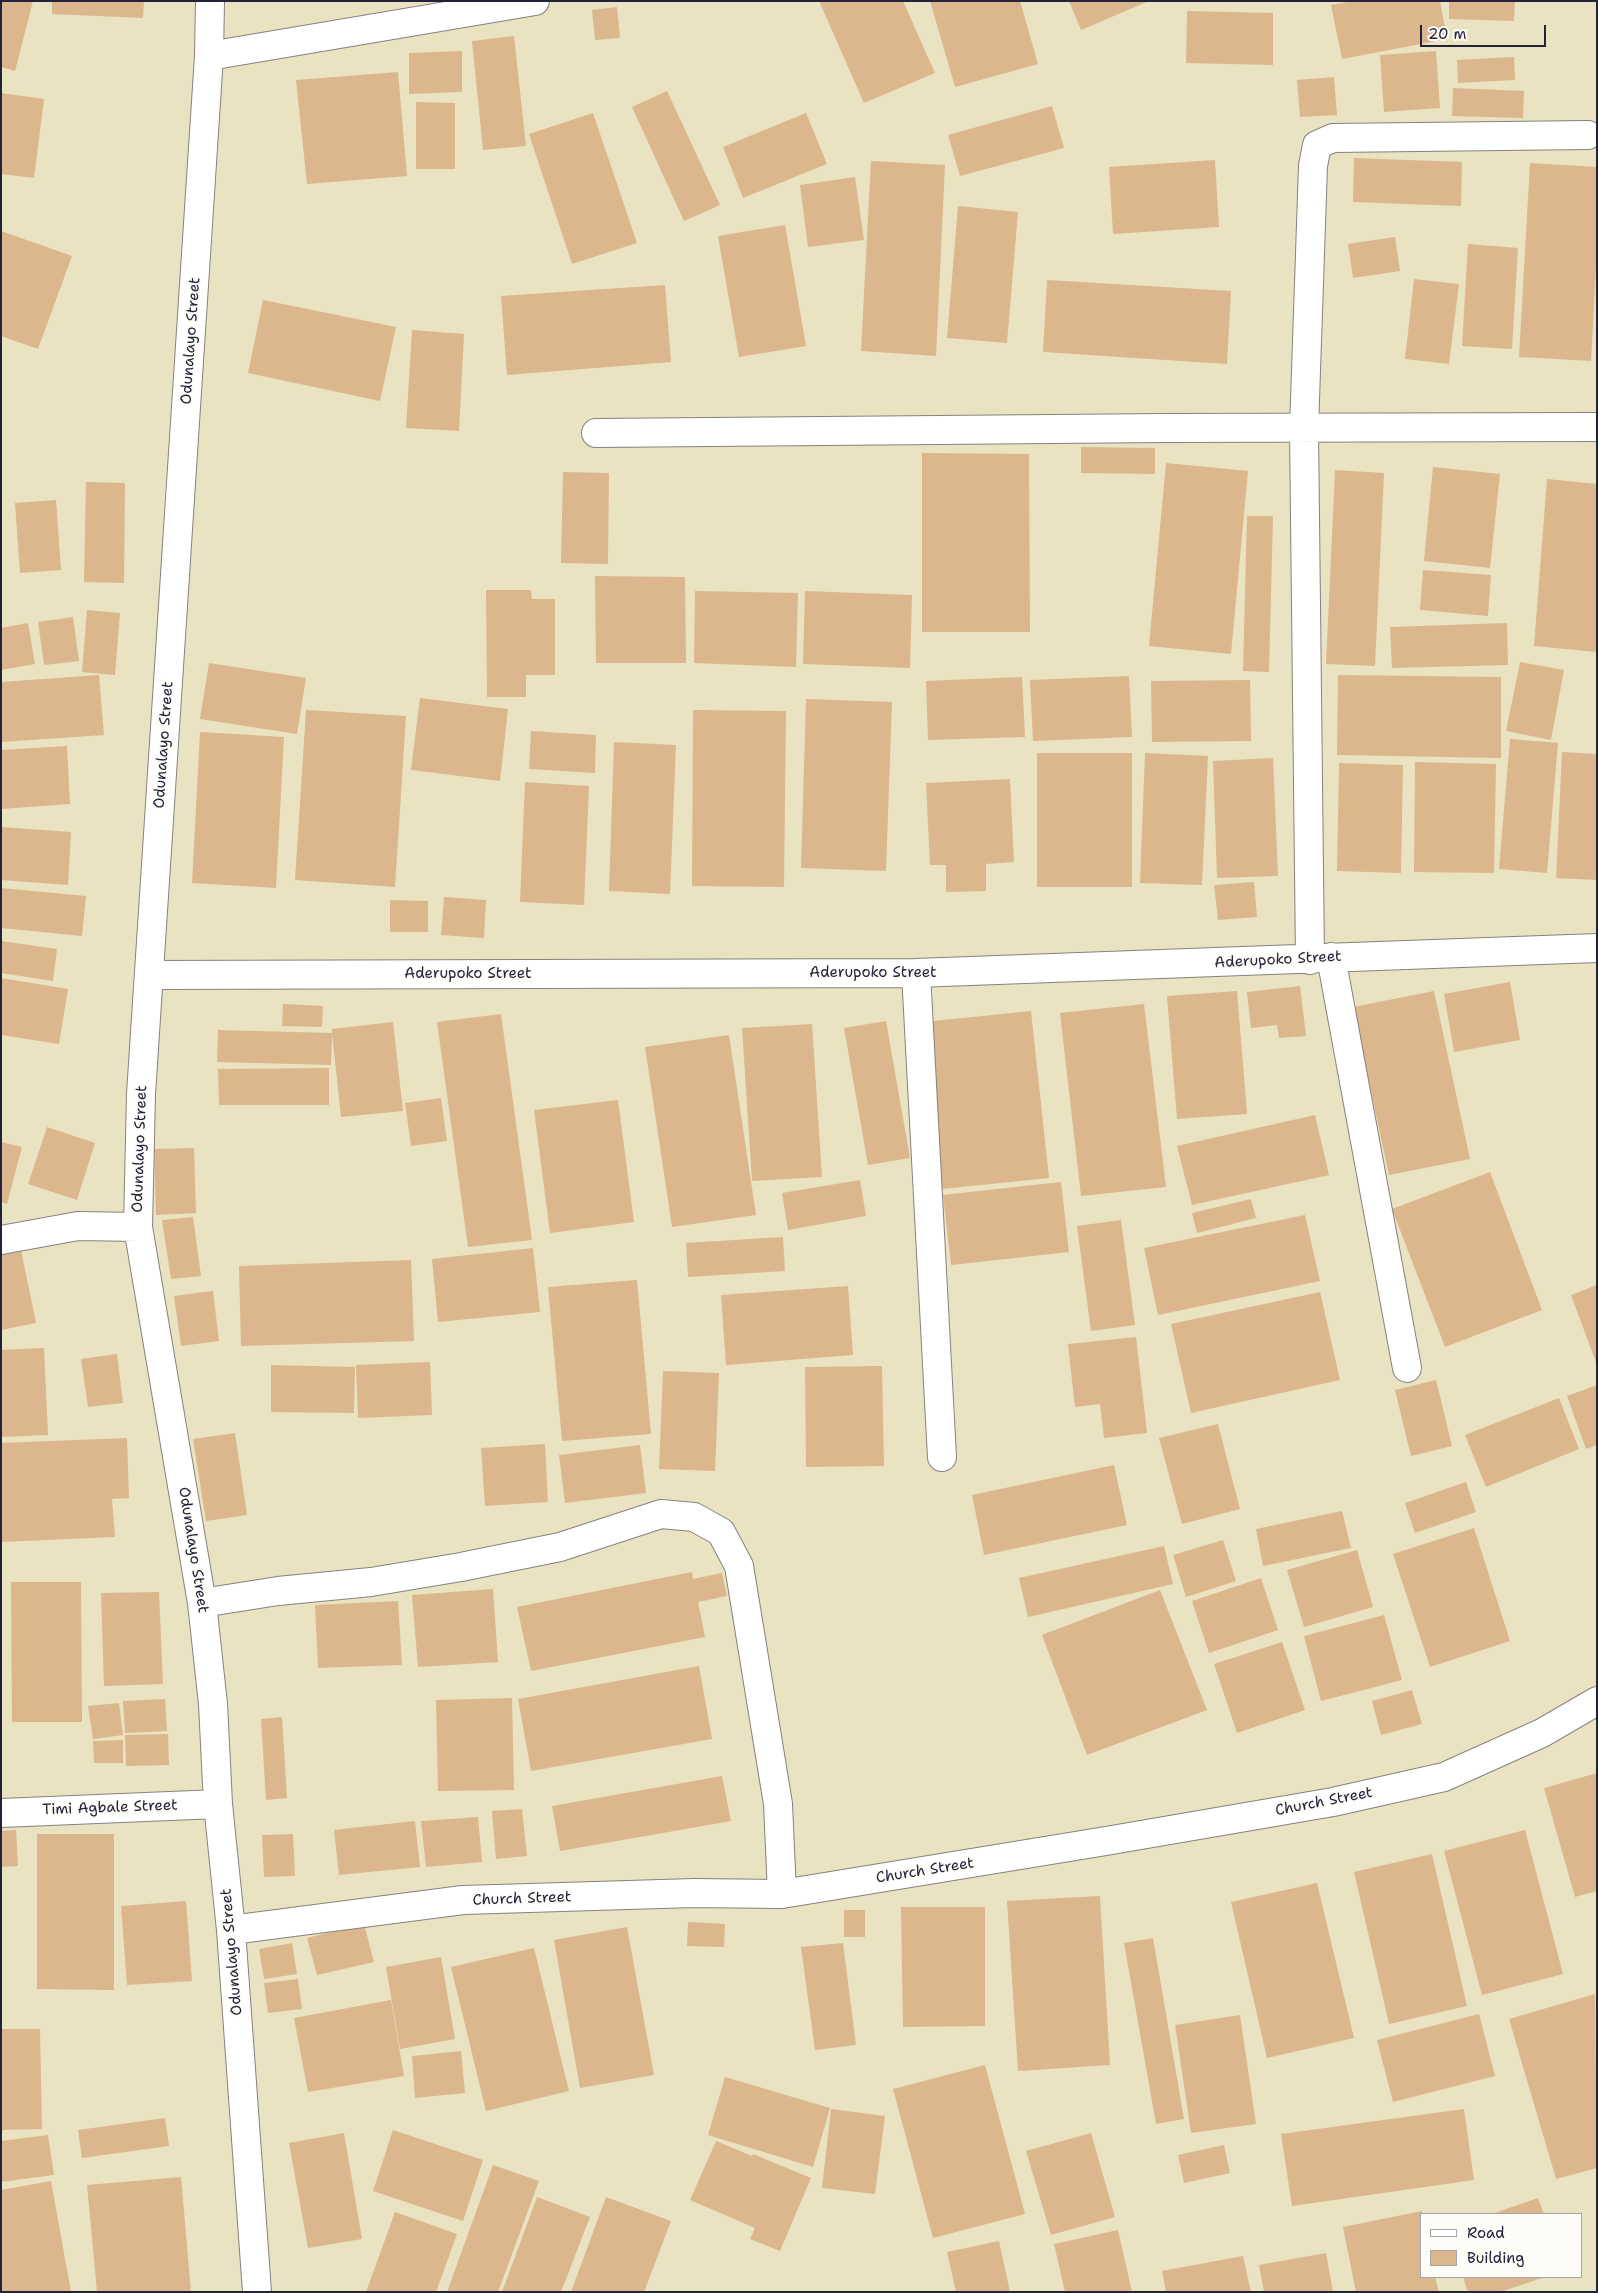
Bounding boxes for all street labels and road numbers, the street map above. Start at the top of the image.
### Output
street label: Odunalayo Street [178,277,204,405]
street label: Odunalayo Street [151,681,177,809]
street label: Aderupoko Street [1214,948,1342,972]
street label: Aderupoko Street [809,964,937,982]
street label: Aderupoko Street [404,965,532,983]
street label: Odunalayo Street [129,1085,151,1213]
street label: Odunalayo Street [174,1486,212,1614]
street label: Church Street [1274,1784,1374,1820]
street label: Timi Agbale Street [42,1797,178,1819]
street label: Church Street [875,1854,975,1888]
street label: Odunalayo Street [217,1888,247,2016]
street label: Church Street [472,1888,572,1910]

